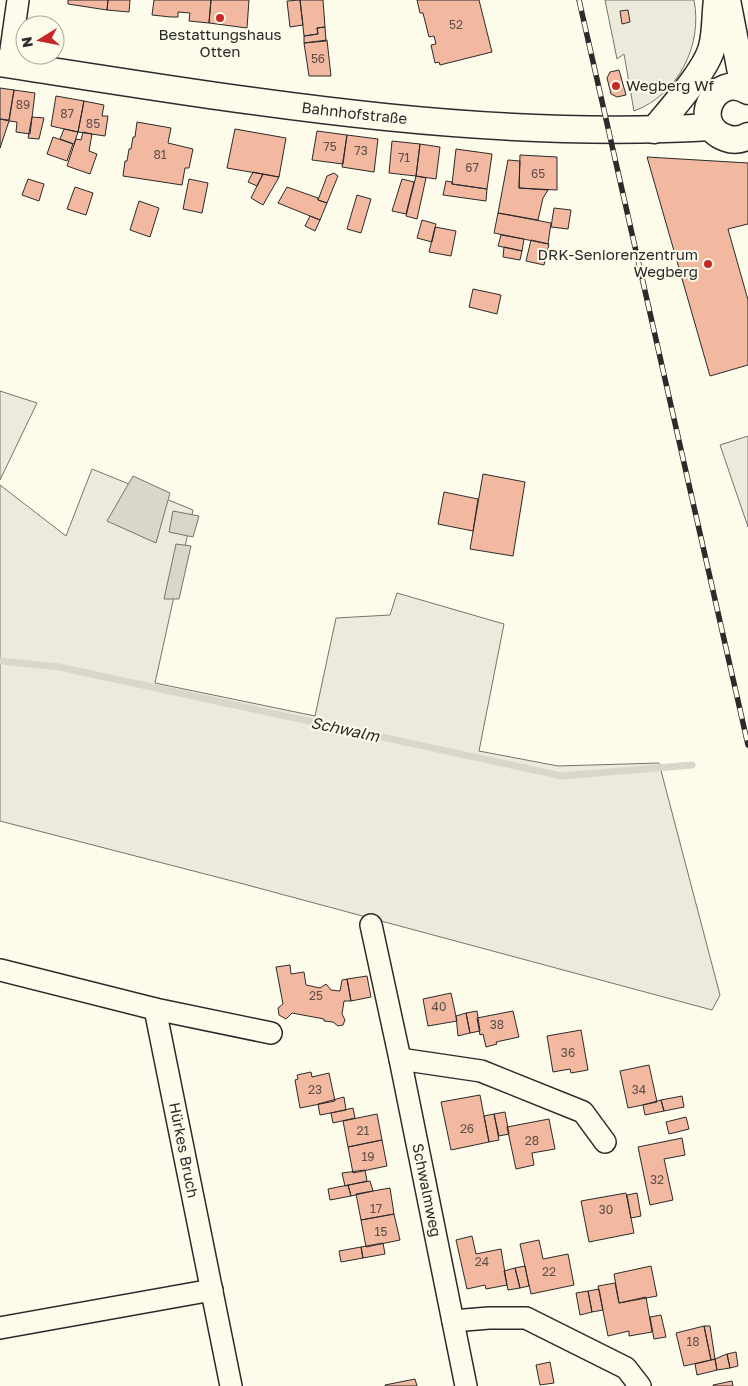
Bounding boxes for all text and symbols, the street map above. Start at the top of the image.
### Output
marker: Bestattungshaus Otten [214,12,226,24]
north arrow [15,15,65,65]
house number: 52 [449,17,463,32]
place label: Bestattungshaus Otten [158,25,282,60]
text: N [17,36,36,49]
house number: 56 [311,51,325,66]
place label: Wegberg Wf [626,76,715,94]
marker: Wegberg Wf [610,80,622,92]
house number: 89 [16,97,30,112]
street label: Bahnhofstraße [301,98,408,127]
house number: 87 [60,106,74,121]
house number: 85 [86,116,100,131]
house number: 75 [323,139,337,154]
house number: 73 [354,143,368,158]
house number: 81 [153,147,167,162]
house number: 71 [398,150,410,165]
house number: 67 [465,160,479,175]
house number: 65 [531,166,545,181]
place label: DRK-Seniorenzentrum Wegberg [537,245,698,280]
marker: DRK-Seniorenzentrum Wegberg [702,258,714,270]
water label: Schwalm [309,712,382,746]
house number: 25 [309,988,323,1003]
house number: 40 [432,999,446,1014]
house number: 38 [490,1017,504,1032]
house number: 36 [561,1045,575,1060]
house number: 23 [308,1082,322,1097]
house number: 34 [632,1082,646,1097]
street label: Hürkes Bruch [166,1100,203,1199]
house number: 26 [460,1121,474,1136]
house number: 21 [357,1123,370,1138]
house number: 28 [525,1133,539,1148]
street label: Schwalmweg [409,1142,446,1238]
house number: 19 [361,1149,375,1164]
house number: 32 [650,1172,664,1187]
house number: 17 [370,1201,382,1216]
house number: 30 [599,1202,613,1217]
house number: 15 [375,1224,387,1239]
house number: 24 [475,1254,489,1269]
house number: 22 [542,1264,556,1279]
house number: 18 [686,1334,700,1349]

